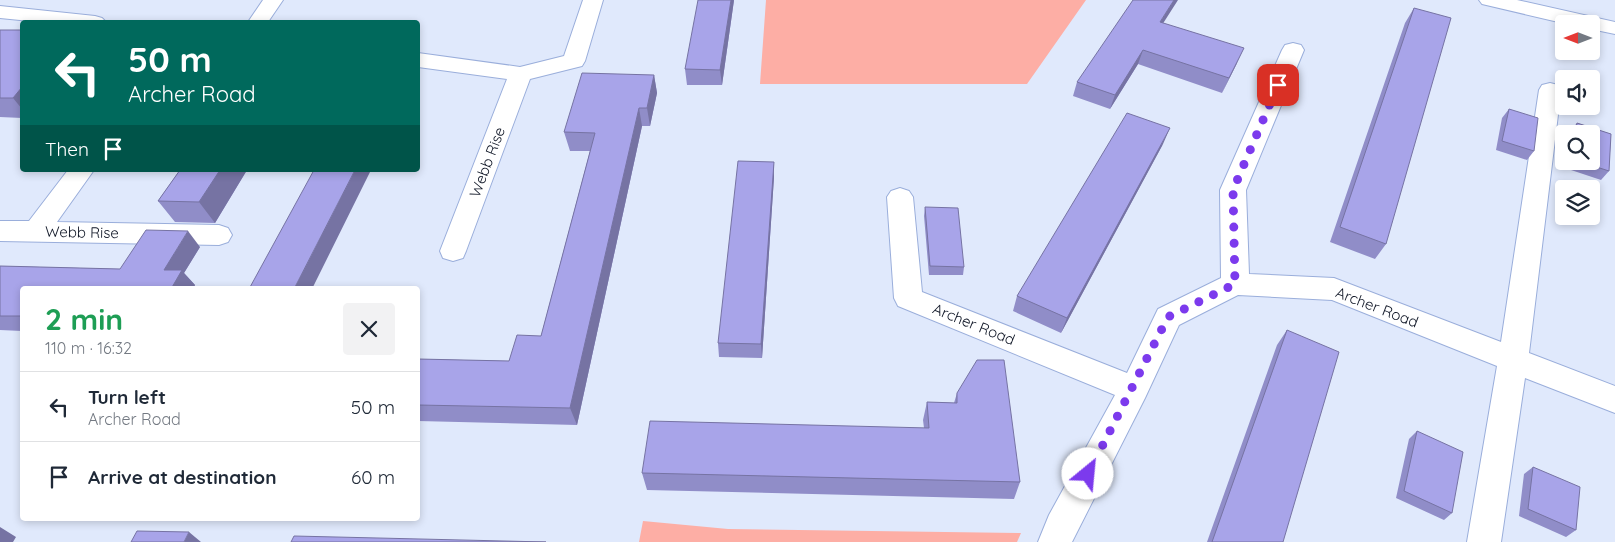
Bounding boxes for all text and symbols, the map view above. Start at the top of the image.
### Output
north arrow [1555,15,1600,60]
map controls [1555,15,1600,225]
text: 50 m [128,37,212,81]
icon: left [45,40,110,105]
pin [1257,64,1299,106]
button: sound [1555,70,1600,115]
icon: arrive [1264,71,1292,99]
text: Archer Road [128,80,256,108]
street label: Webb Rise [465,124,509,200]
button: search [1555,125,1600,170]
icon: arrive [99,135,127,163]
text: Then [45,137,89,161]
button: layers [1555,180,1600,225]
street label: Webb Rise [45,222,119,242]
street label: Archer Road [1333,283,1421,331]
street label: Archer Road [930,299,1018,349]
text: 2 min [45,300,123,338]
button: close [343,303,395,355]
text: 110 m · 16:32 [45,338,132,358]
text: Turn left [88,385,166,409]
icon: left [45,393,73,421]
text: 50 m [351,395,395,419]
text: Archer Road [88,409,181,429]
position arrow [1061,447,1113,499]
icon: arrive [45,463,73,491]
text: Arrive at destination [88,465,277,489]
text: 60 m [351,465,395,489]

